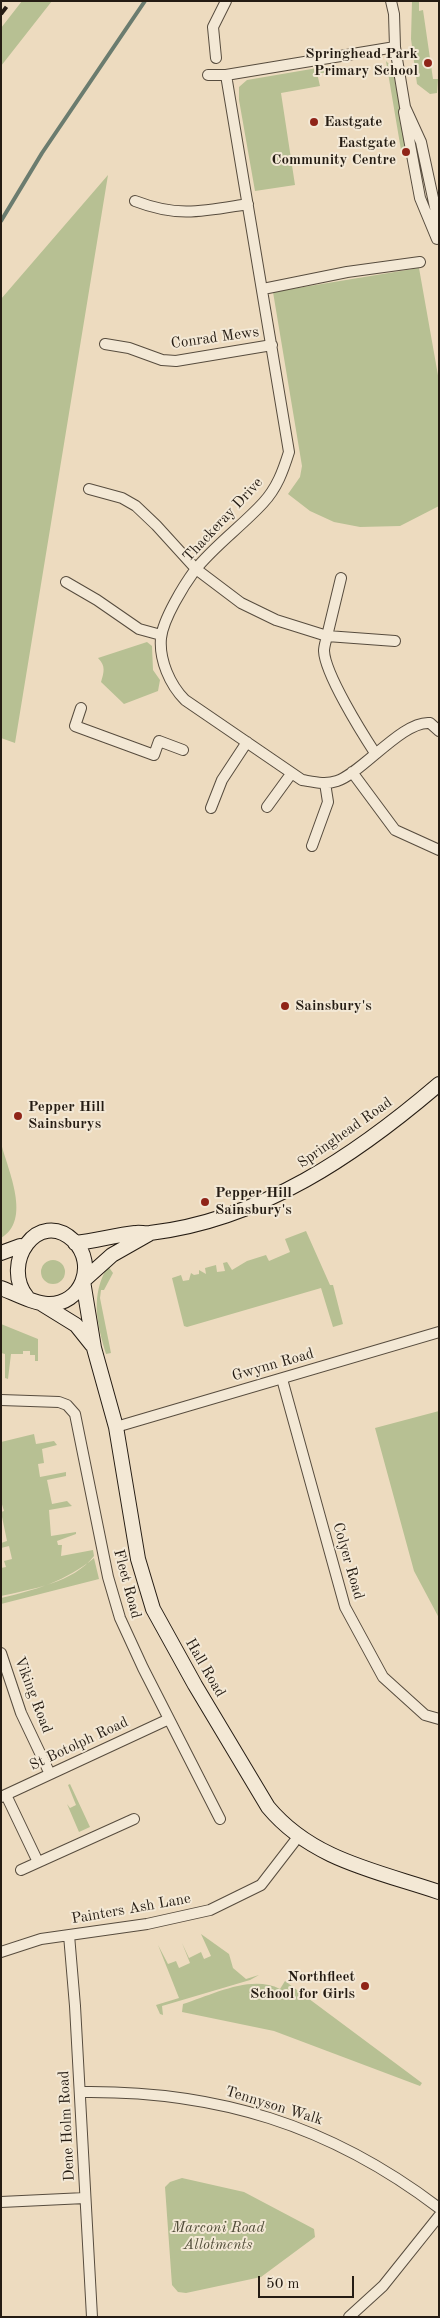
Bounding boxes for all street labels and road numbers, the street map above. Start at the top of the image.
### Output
street label: Conrad Mews [170,323,260,353]
street label: Thackeray Drive [179,474,267,566]
street label: Springhead Road [294,1094,396,1172]
street label: Gwynn Road [230,1345,316,1385]
street label: Colyer Road [328,1520,368,1602]
street label: Fleet Road [109,1547,145,1621]
street label: Hall Road [181,1635,229,1701]
street label: Viking Road [10,1654,56,1736]
street label: St Botolph Road [27,1713,131,1775]
street label: Painters Ash Lane [70,1890,192,1928]
street label: Dene Holm Road [55,2070,79,2182]
street label: Tennyson Walk [223,2083,325,2129]

